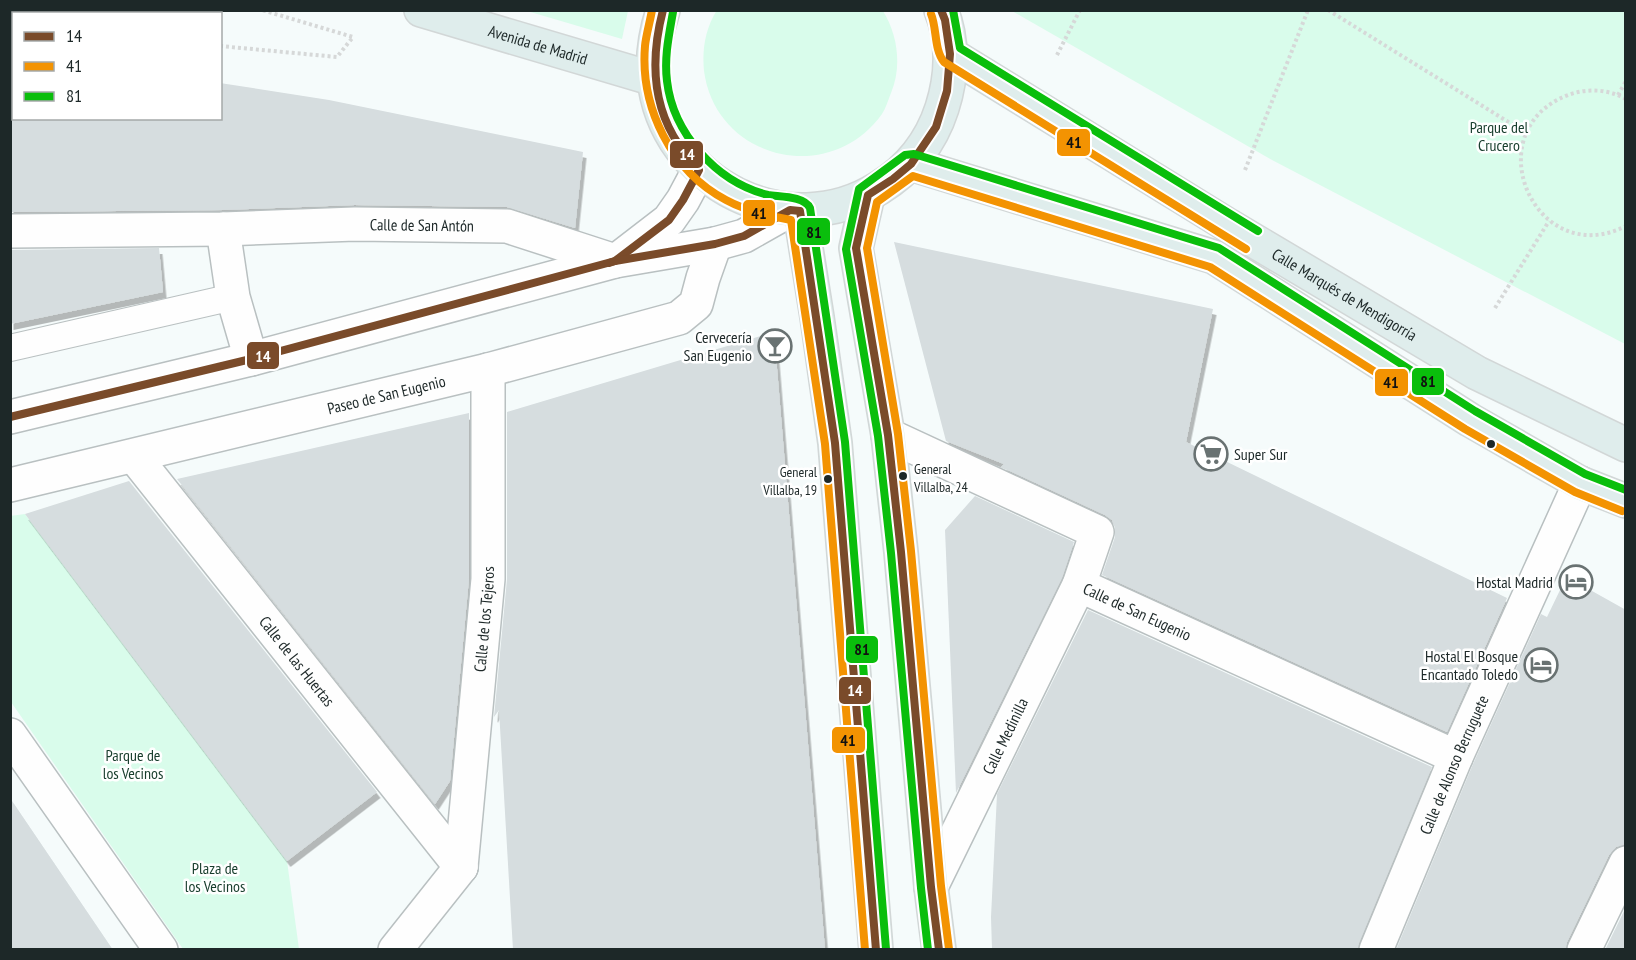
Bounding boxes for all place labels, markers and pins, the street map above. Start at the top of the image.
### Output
place label: Cervecería San Eugenio [684,327,752,365]
bar icon: Cervecería San Eugenio [757,328,793,364]
supermarket icon: Super Sur [1193,436,1229,472]
unlabelled marker [1485,438,1497,450]
place label: Super Sur [1234,444,1288,464]
place label: General Villalba, 24 [913,460,969,496]
place label: General Villalba, 19 [762,463,818,499]
marker: General Villalba, 24 [897,470,909,482]
marker: General Villalba, 19 [822,473,834,485]
hotel icon: Hostal Madrid [1558,564,1594,600]
place label: Hostal Madrid [1476,572,1553,592]
place label: Hostal El Bosque Encantado Toledo [1421,646,1518,684]
hotel icon: Hostal El Bosque Encantado Toledo [1523,647,1559,683]

